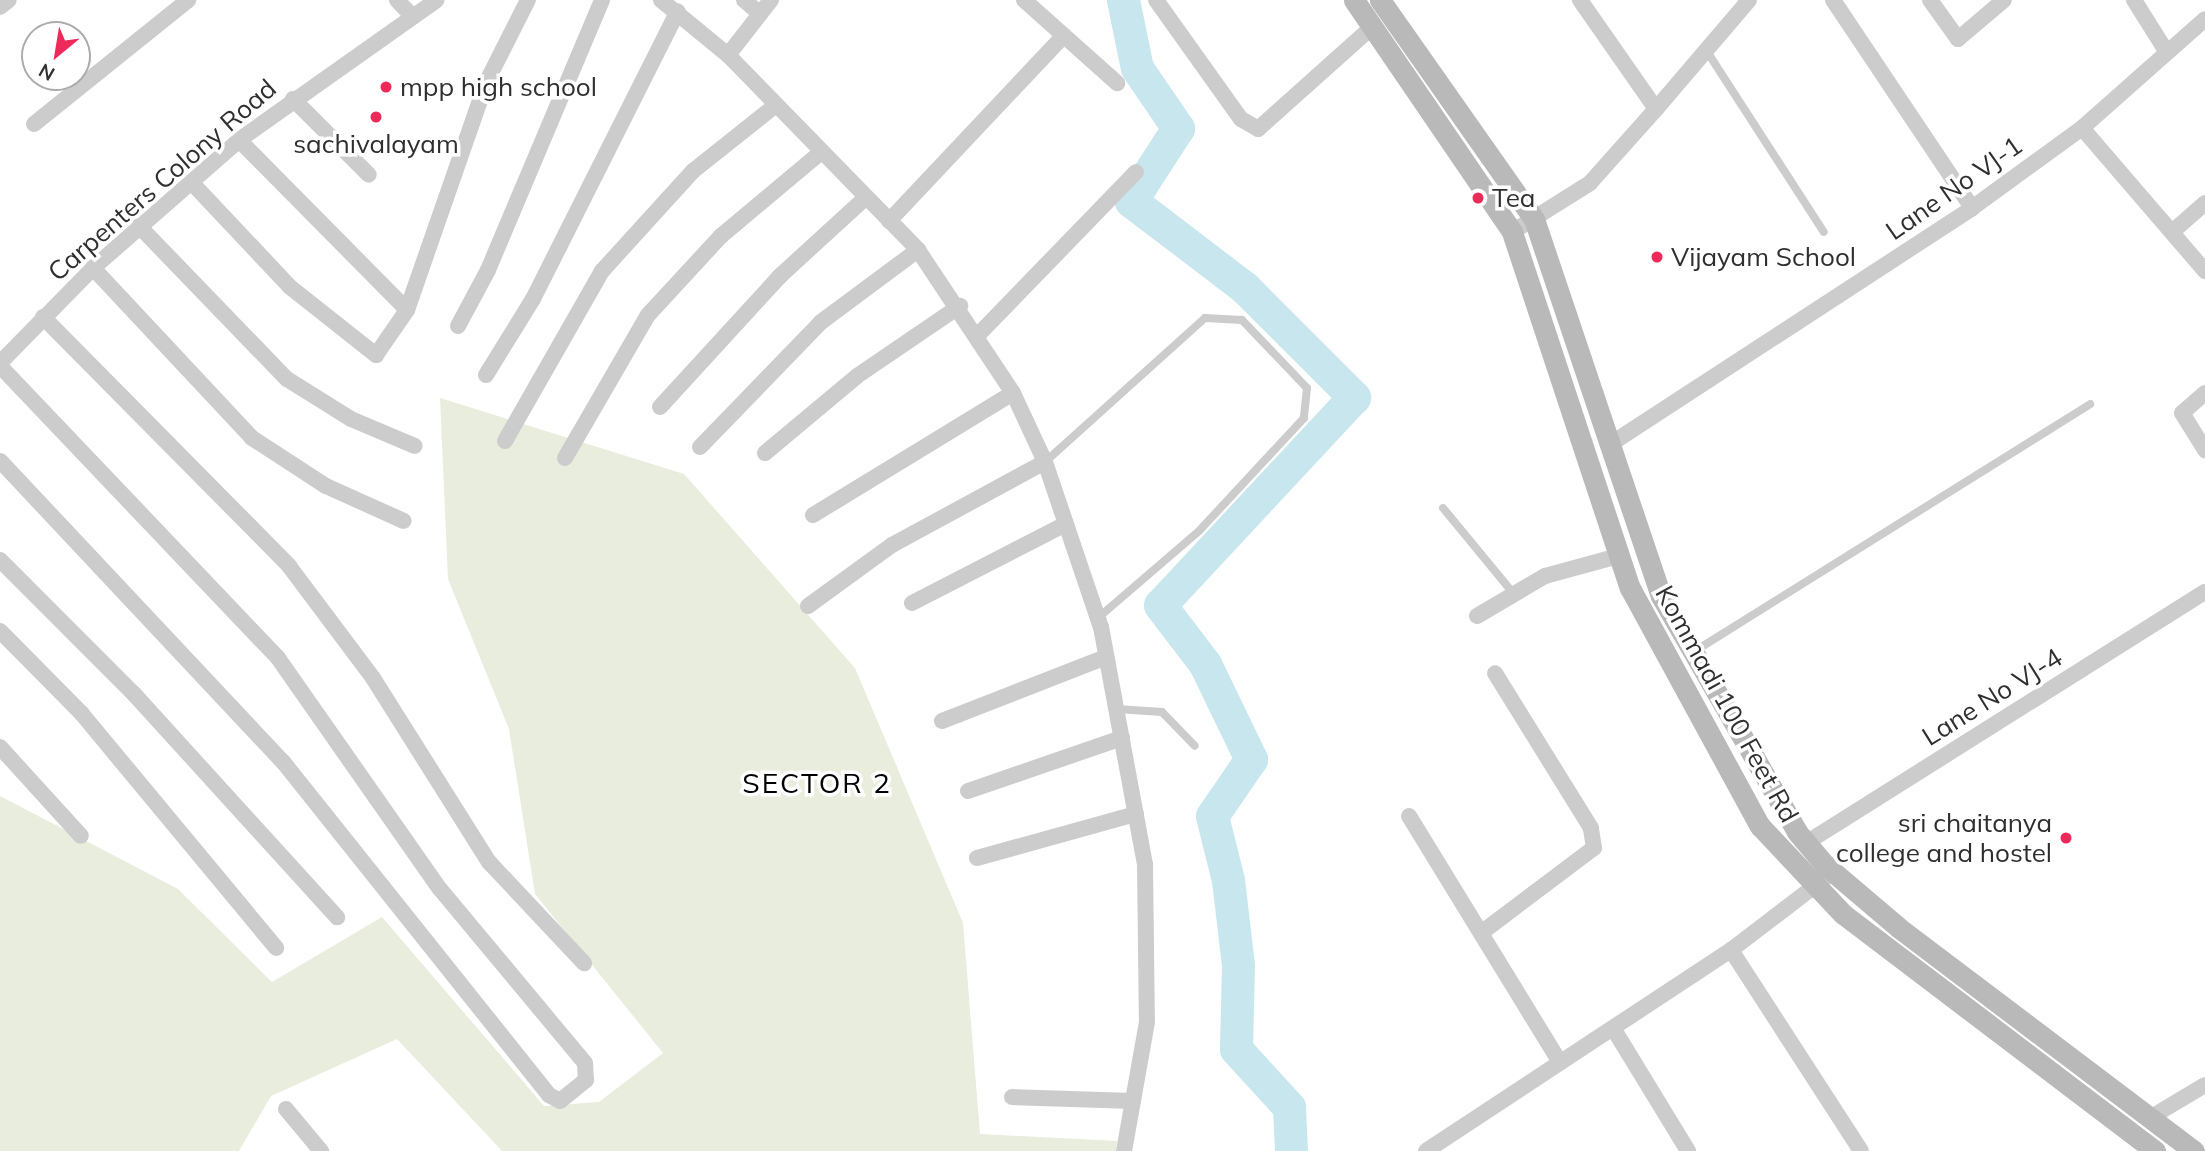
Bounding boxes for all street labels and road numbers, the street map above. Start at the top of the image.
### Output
street label: Carpenters Colony Road [42,73,282,287]
street label: Lane No VJ-1 [1880,130,2028,246]
street label: Kommadi 100 Feet Rd [1649,580,1805,828]
street label: Lane No VJ-4 [1916,642,2068,752]

